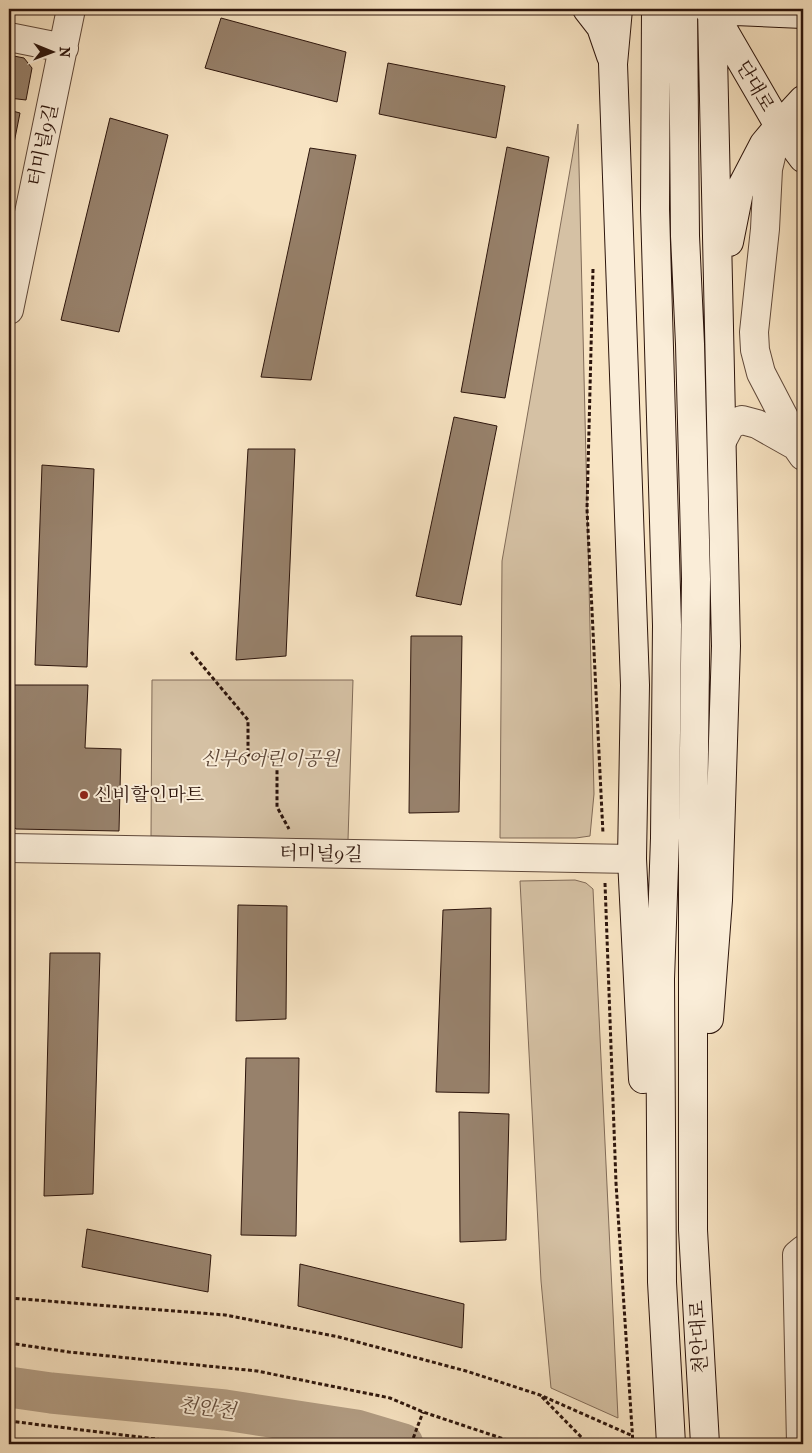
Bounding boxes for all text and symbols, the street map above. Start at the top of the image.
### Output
north arrow [28,28,78,78]
text: N [56,47,73,58]
street label: 단대로 [732,57,778,115]
street label: 터미널9길 [24,102,62,188]
park label: 신부6어린이공원 [201,748,341,770]
place label: 신비할인마트 [94,784,204,806]
marker: 신비할인마트 [78,789,90,801]
street label: 터미널9길 [279,842,363,866]
street label: 천안대로 [686,1300,712,1374]
water label: 천안천 [177,1393,239,1423]

